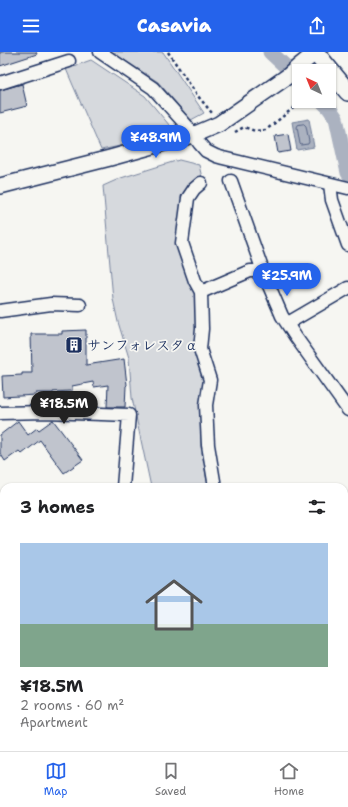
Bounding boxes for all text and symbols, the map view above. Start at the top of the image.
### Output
text: Casavia [137,14,211,38]
icon: menu [20,15,42,37]
icon: share [306,15,328,37]
north arrow [292,64,336,108]
map controls [292,64,336,108]
pin: ¥48.9M [123,125,189,159]
text: ¥48.9M [130,129,182,146]
pin: ¥25.9M [254,263,320,297]
text: ¥25.9M [262,267,312,284]
building icon: サンフォレスタα [64,335,84,355]
place label: サンフォレスタα [87,336,198,354]
pin: ¥18.5M [31,391,97,425]
text: ¥18.5M [40,395,88,412]
text: 3 homes [20,496,95,518]
icon: filters [306,496,328,518]
icon: home [138,569,210,641]
text: ¥18.5M [20,675,84,697]
text: 2 rooms · 60 m² [20,697,124,714]
text: Apartment [20,714,88,731]
tab: Map [44,760,67,799]
tab: Saved [155,760,186,799]
tab: Home [274,760,304,799]

